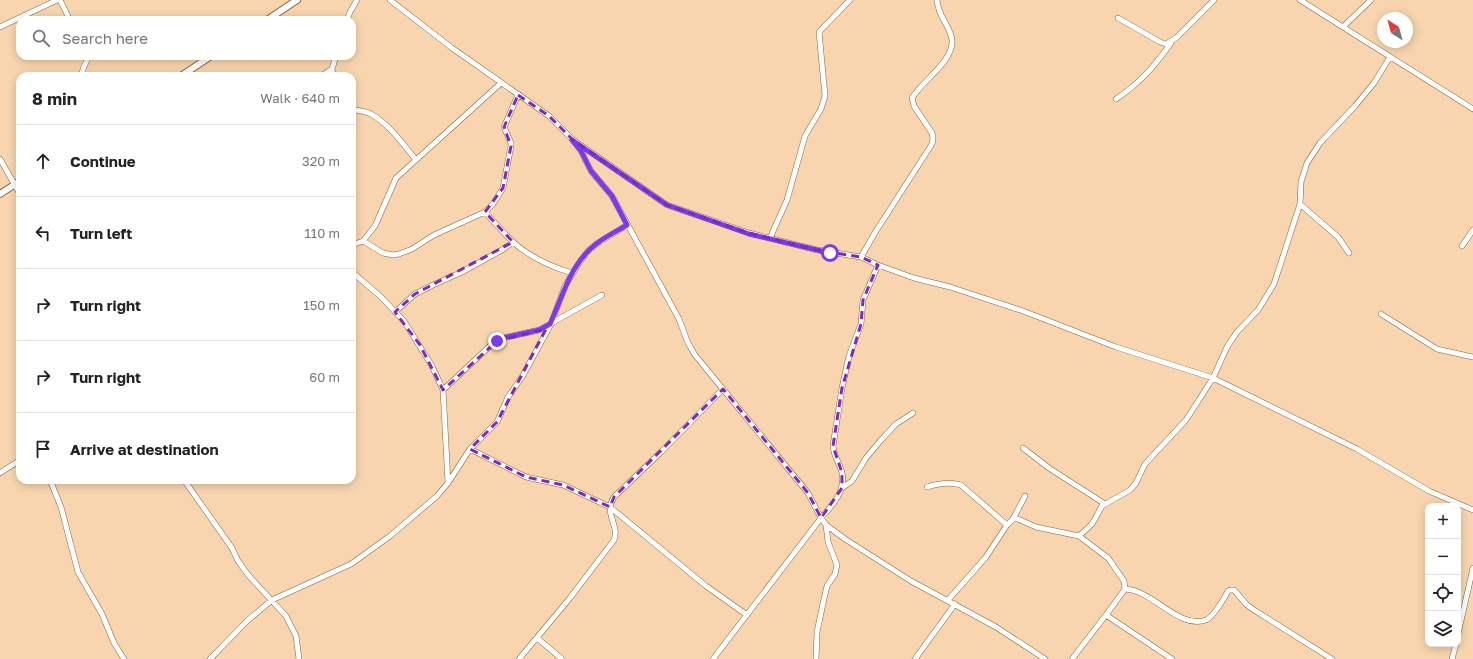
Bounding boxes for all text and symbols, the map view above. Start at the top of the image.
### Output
north arrow [1377,12,1413,48]
search box [16,16,356,60]
icon: search [30,27,52,49]
text: Search here [62,29,148,47]
text: 8 min [32,88,77,109]
text: Walk · 640 m [260,90,340,106]
icon: ahead [32,150,54,172]
text: Continue [70,152,136,170]
text: 320 m [302,153,340,169]
icon: left [32,222,54,244]
text: Turn left [70,224,132,242]
text: 110 m [305,225,340,241]
route start [821,244,839,262]
icon: right [32,294,54,316]
text: Turn right [70,296,141,314]
text: 150 m [303,297,340,313]
route end [488,332,506,350]
icon: right [32,366,54,388]
text: Turn right [70,368,141,386]
text: 60 m [309,369,340,385]
icon: arrive [32,438,54,460]
text: Arrive at destination [70,440,219,458]
map controls [1425,503,1461,647]
button: + [1425,503,1461,539]
button: − [1425,539,1461,575]
button: locate [1425,575,1461,611]
button: layers [1425,611,1461,647]

